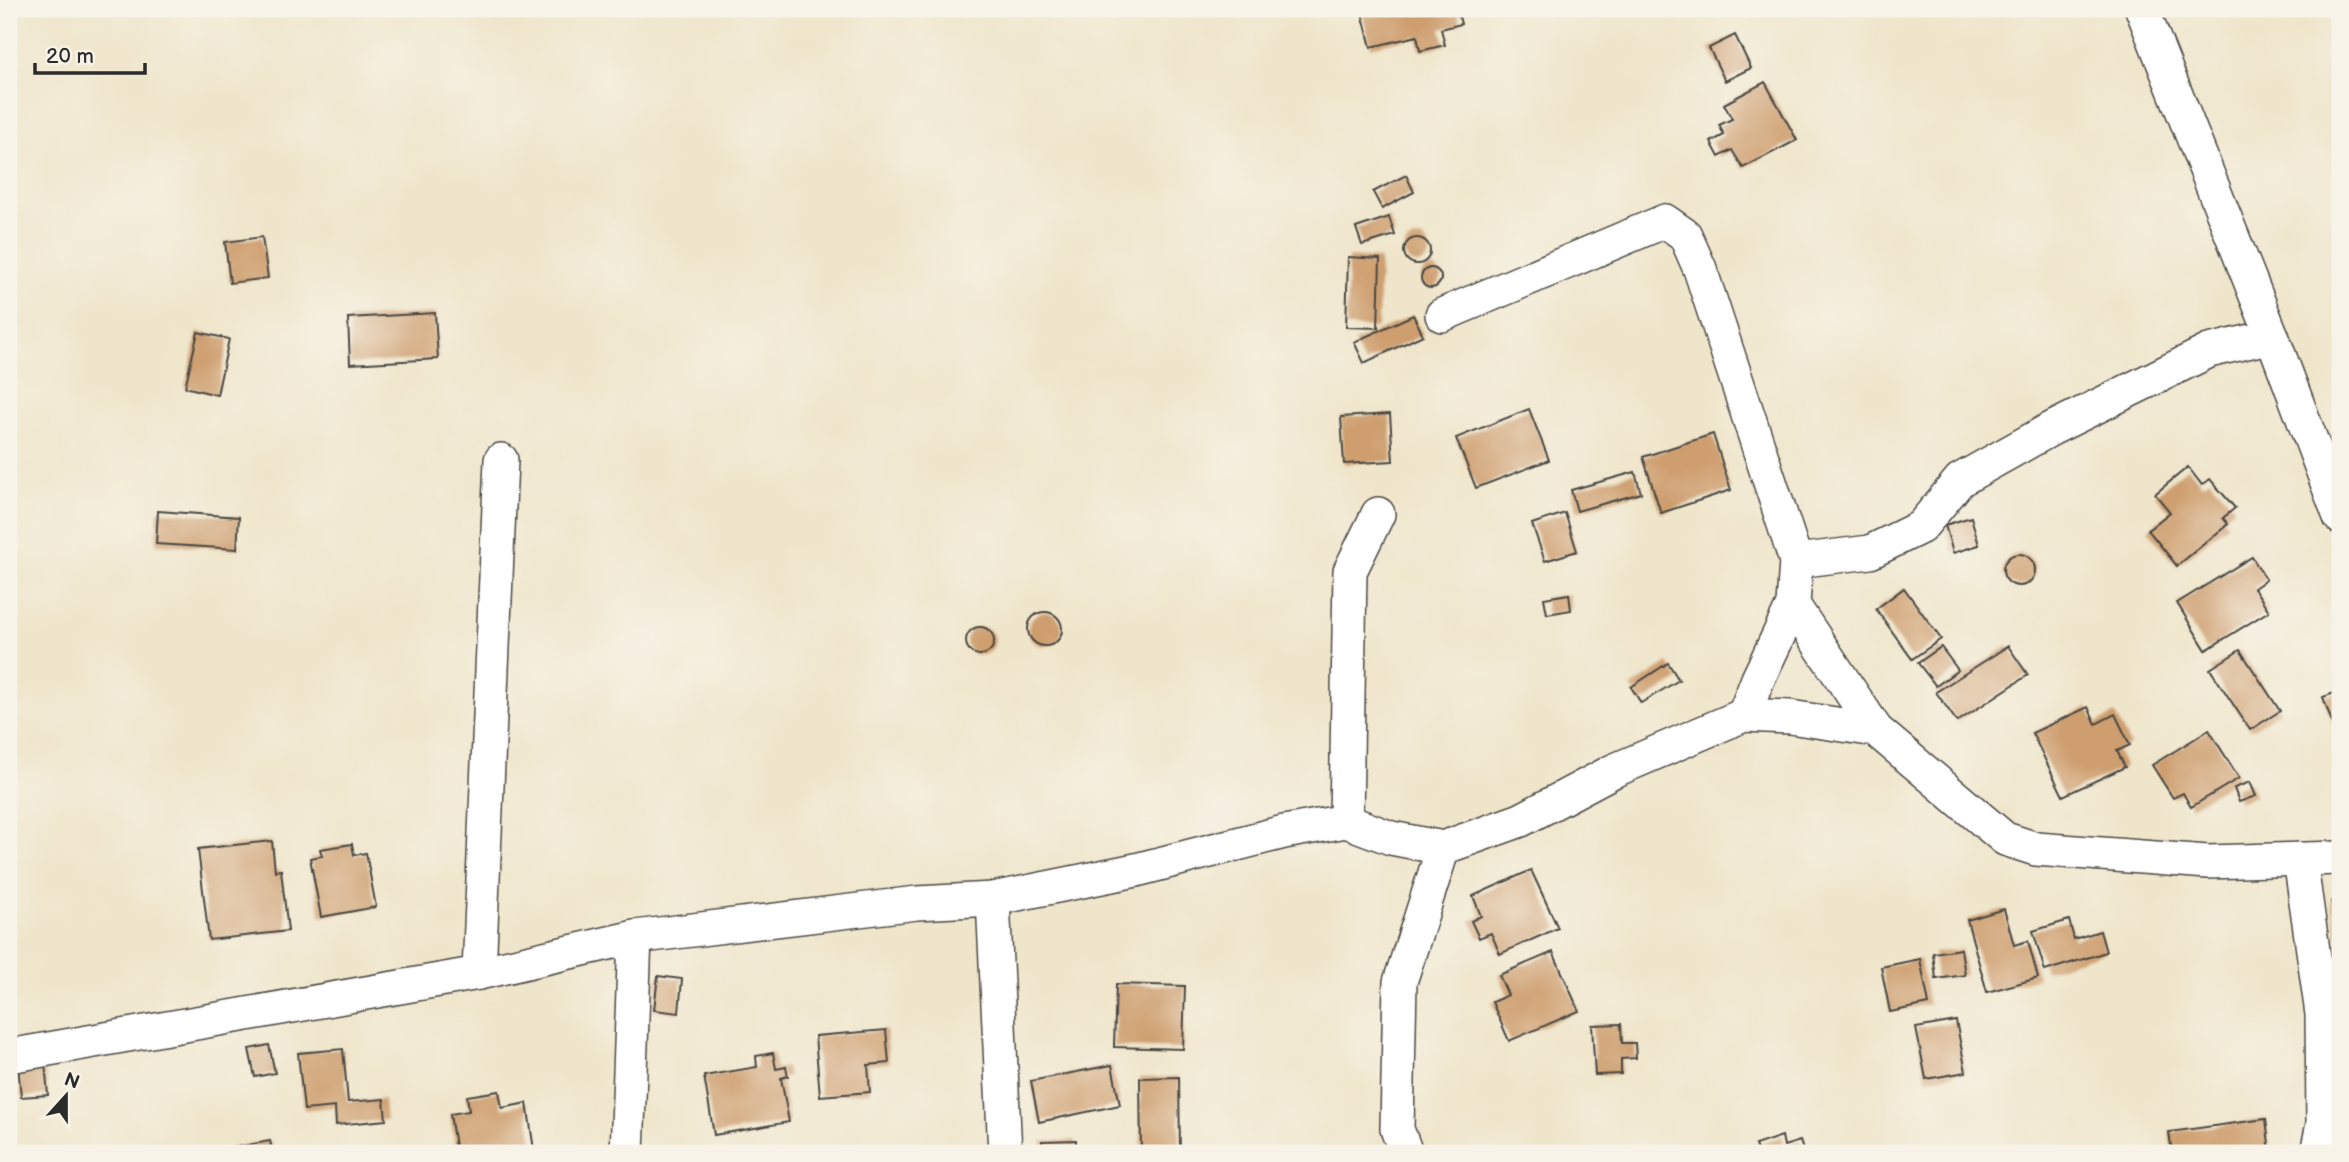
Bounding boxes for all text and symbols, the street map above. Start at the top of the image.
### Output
scale bar [35,32,145,76]
text: 20 m [46,44,94,69]
north arrow [32,1060,102,1130]
text: N [61,1068,82,1095]

